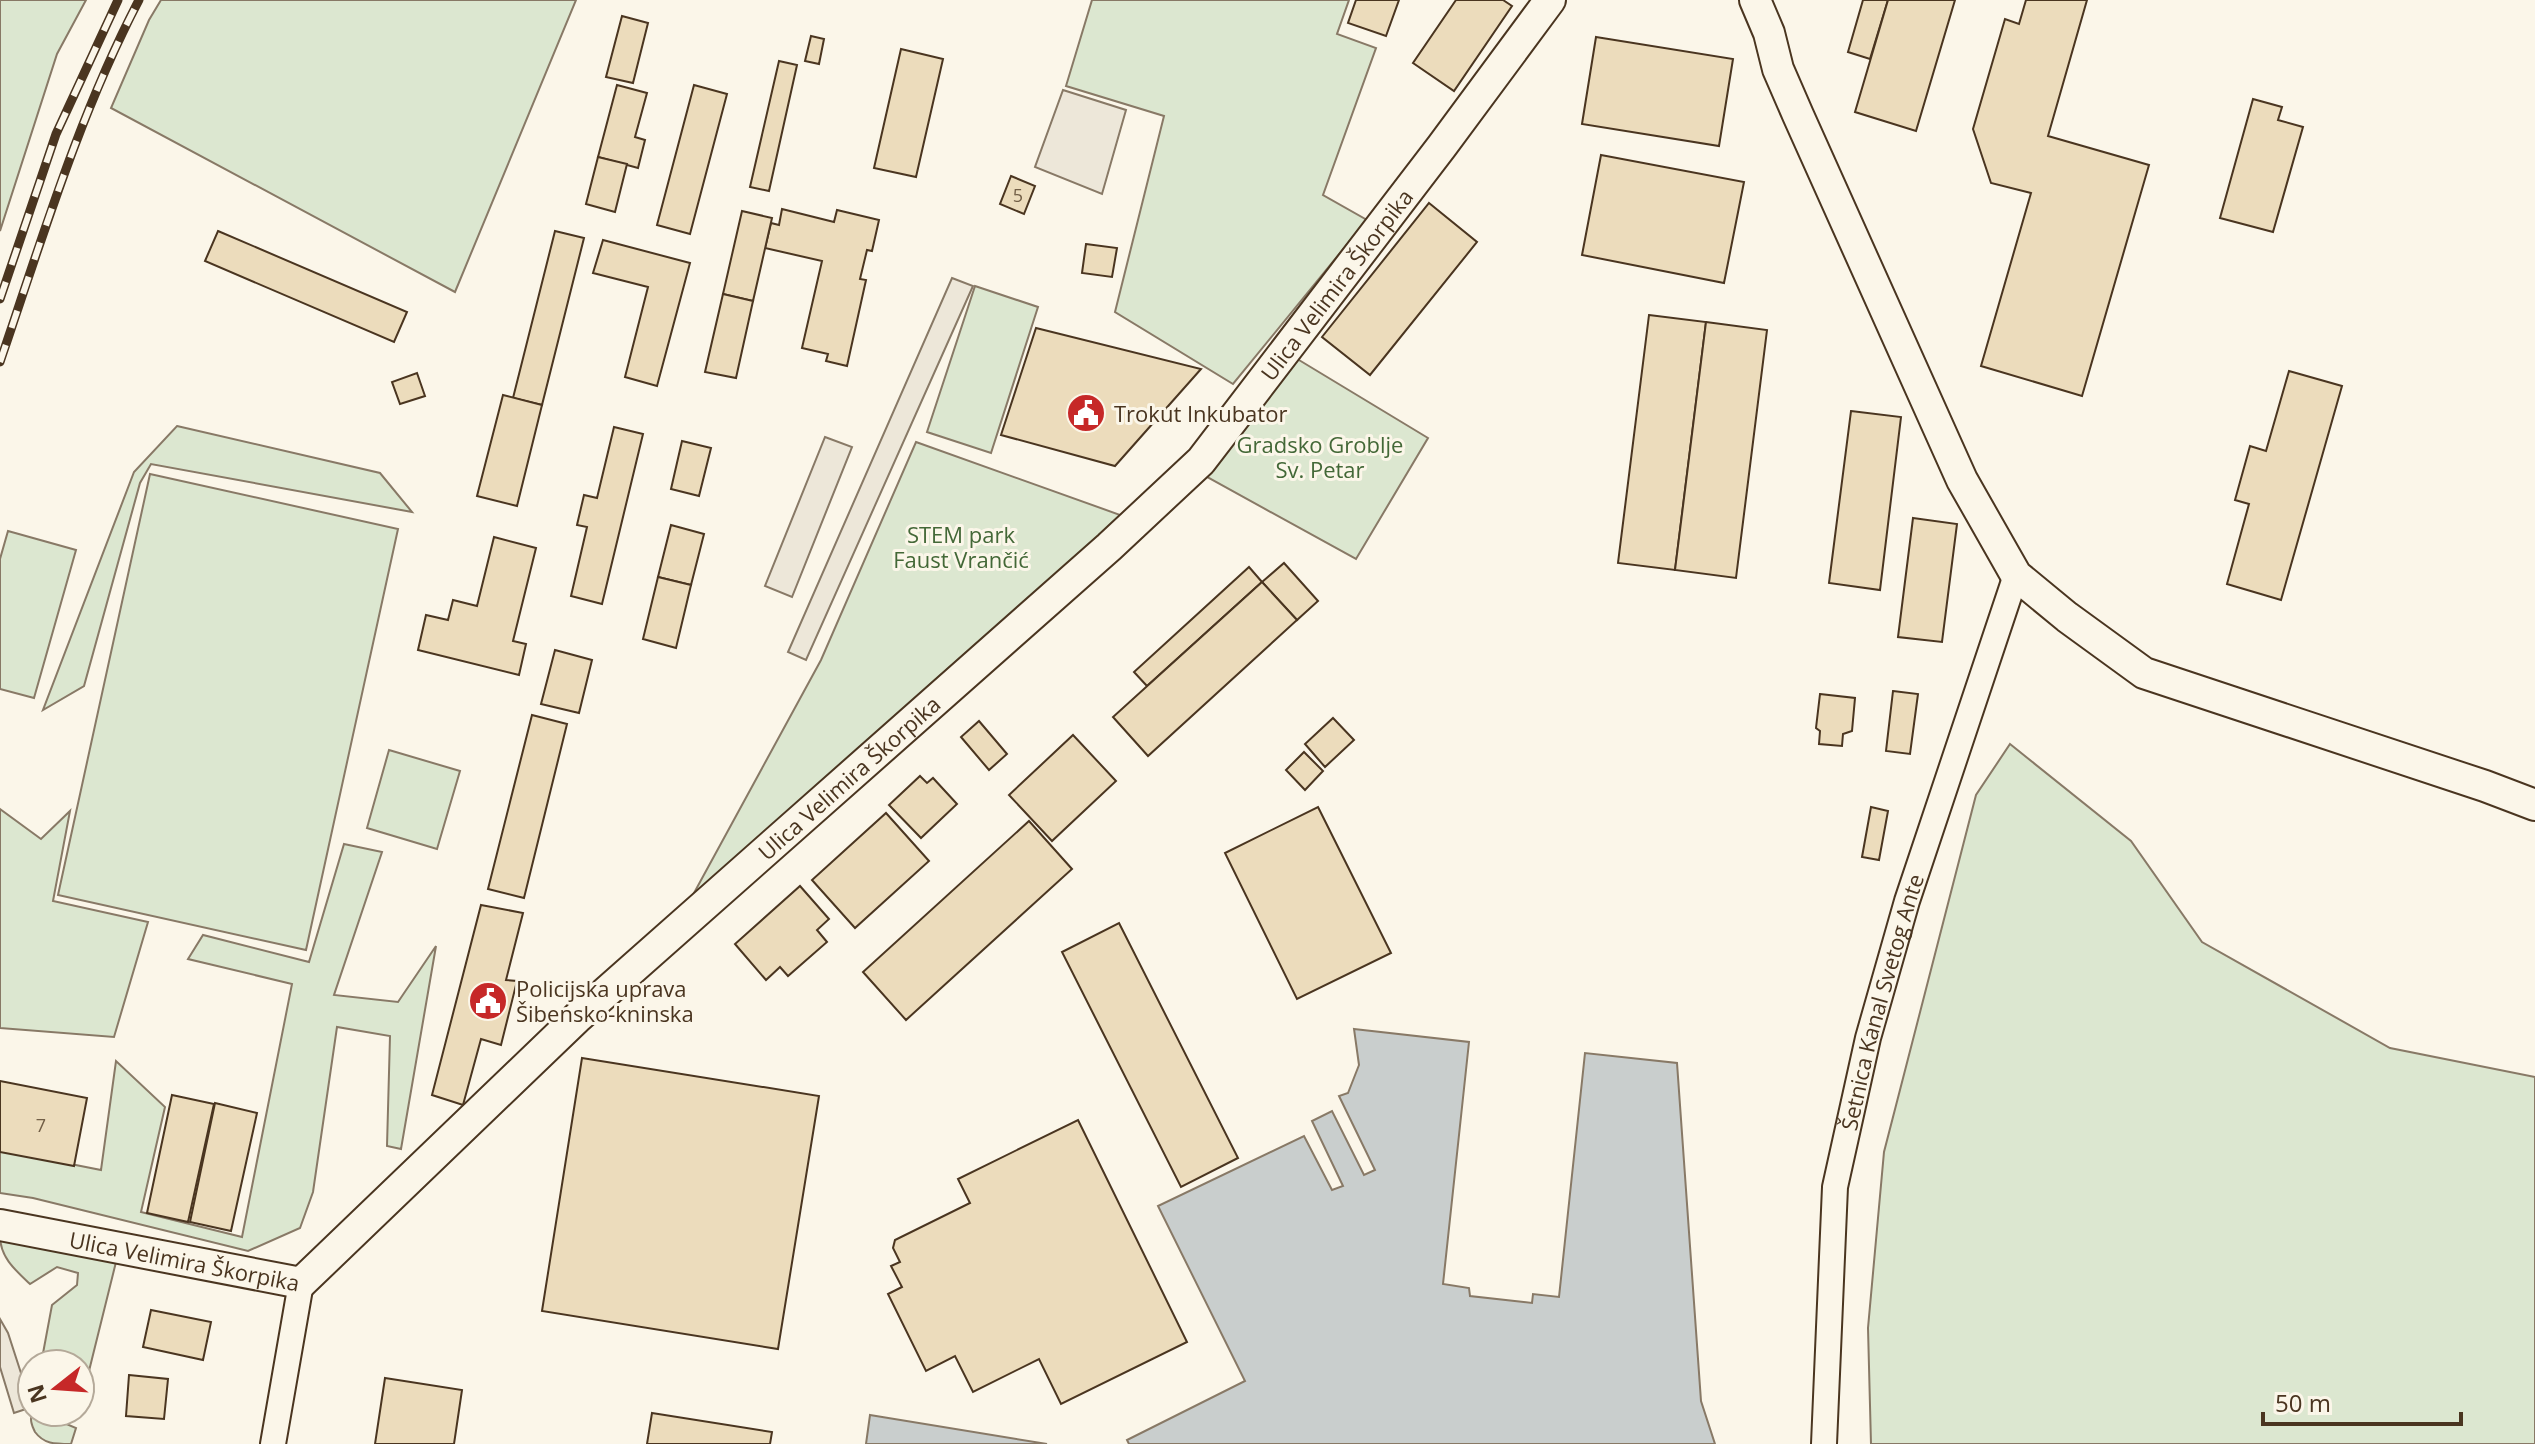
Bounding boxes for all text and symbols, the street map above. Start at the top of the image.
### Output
street label: Ulica Velimira Škorpika [1253,182,1419,386]
house number: 5 [1013,183,1023,207]
public building icon: Trokut Inkubator [1065,392,1107,434]
place label: Trokut Inkubator [1114,398,1287,428]
park label: Gradsko Groblje Sv. Petar [1237,429,1403,484]
park label: STEM park Faust Vrančić [893,519,1029,574]
street label: Ulica Velimira Škorpika [751,689,946,866]
street label: Šetnica Kanal Svetog Ante [1833,870,1930,1133]
place label: Policijska uprava Šibensko-kninska [516,973,694,1028]
public building icon: Policijska uprava Šibensko-kninska [467,980,509,1022]
house number: 7 [36,1113,46,1137]
street label: Ulica Velimira Škorpika [67,1224,302,1297]
north arrow [16,1348,96,1428]
scale bar [2263,1376,2461,1426]
text: N [19,1381,53,1407]
text: 50 m [2275,1386,2331,1419]

